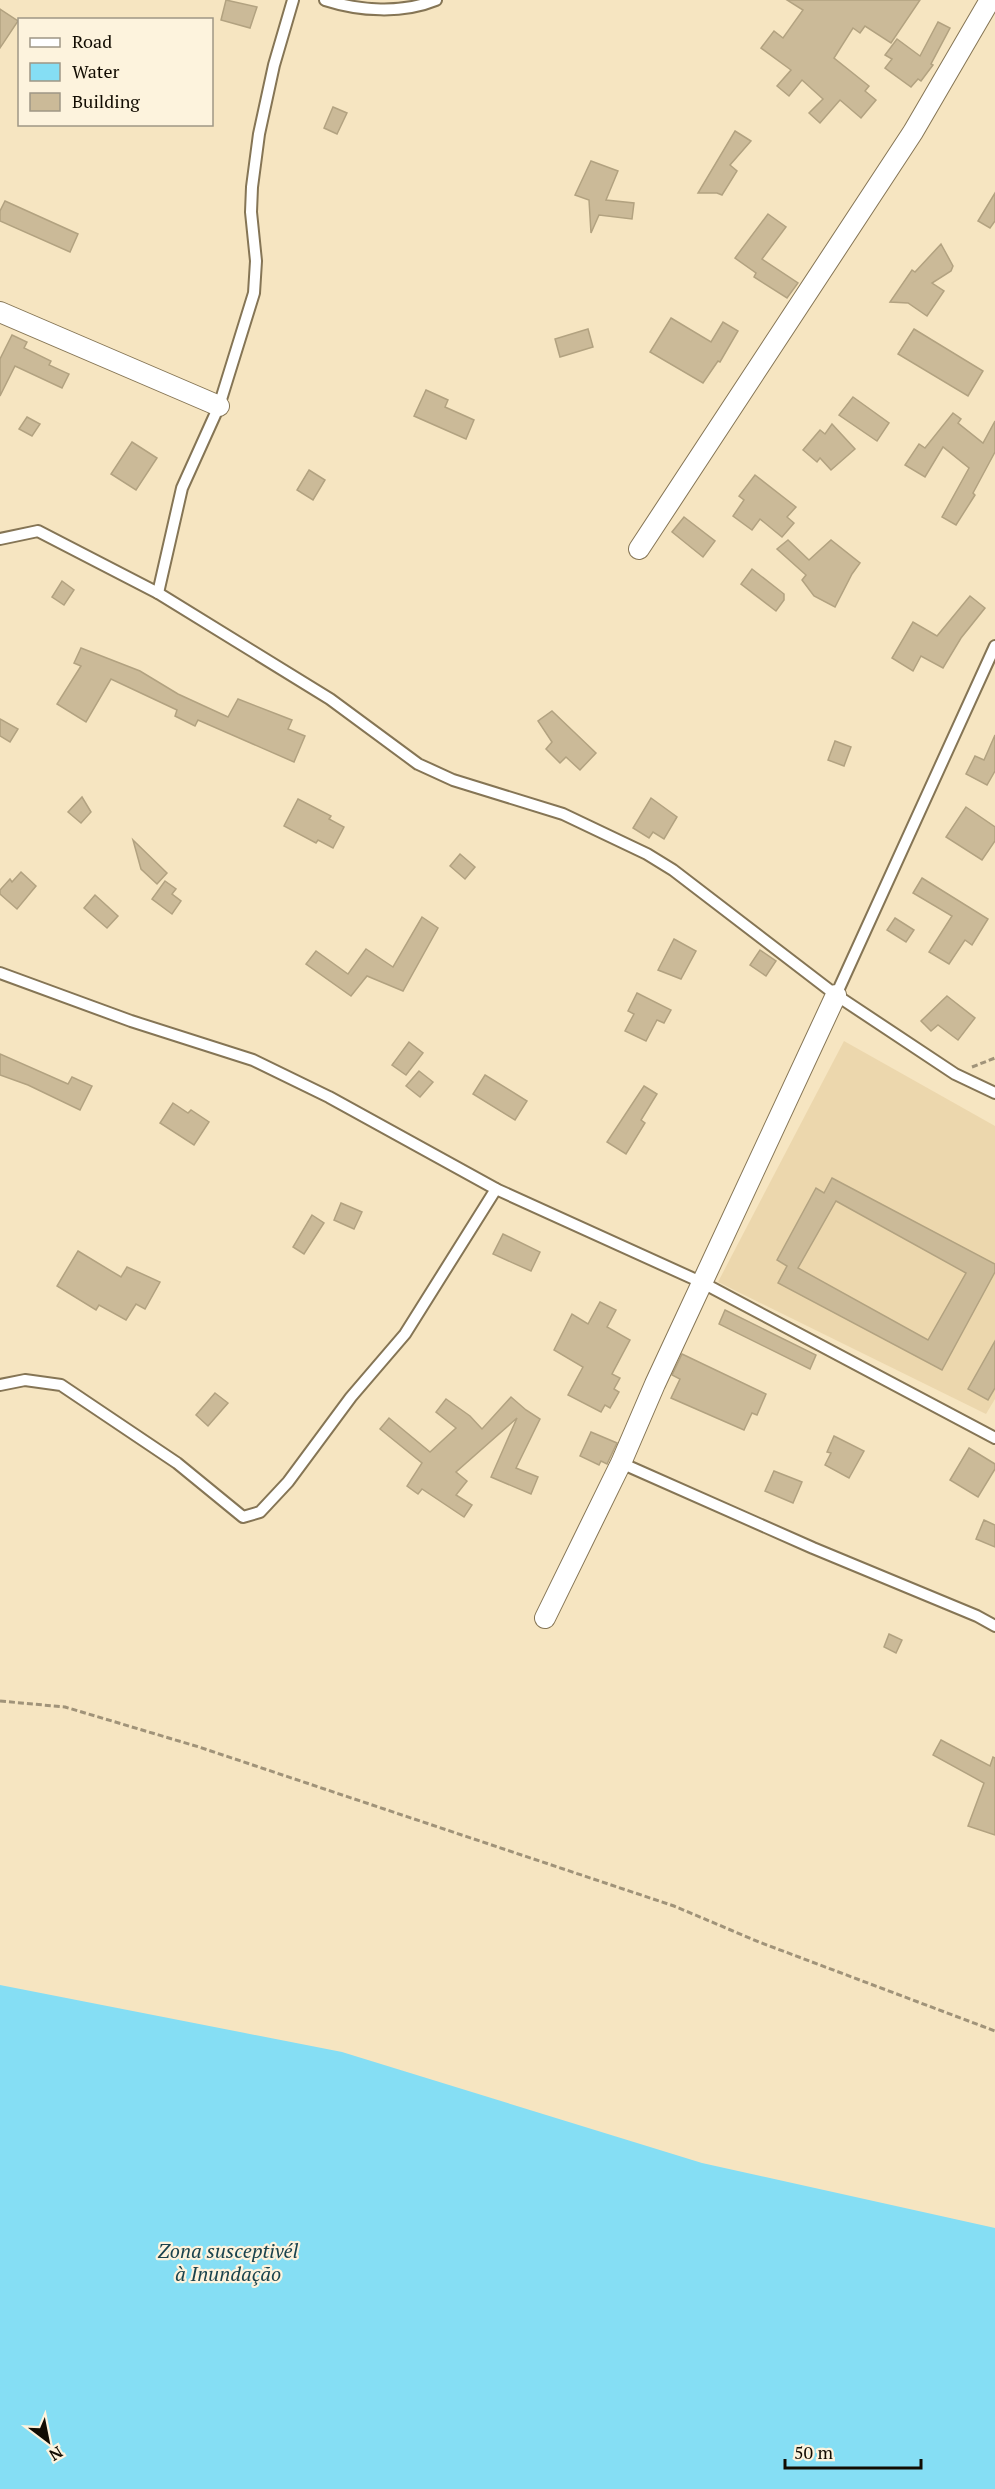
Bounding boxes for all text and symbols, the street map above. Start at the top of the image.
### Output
legend [18,18,213,126]
text: Road [72,29,112,53]
text: Water [72,59,119,83]
text: Building [72,89,140,113]
water label: Zona susceptivél à Inundação [158,2237,299,2287]
north arrow [18,2411,78,2471]
scale bar [785,2432,922,2470]
text: 50 m [794,2440,834,2464]
text: N [45,2441,67,2466]

